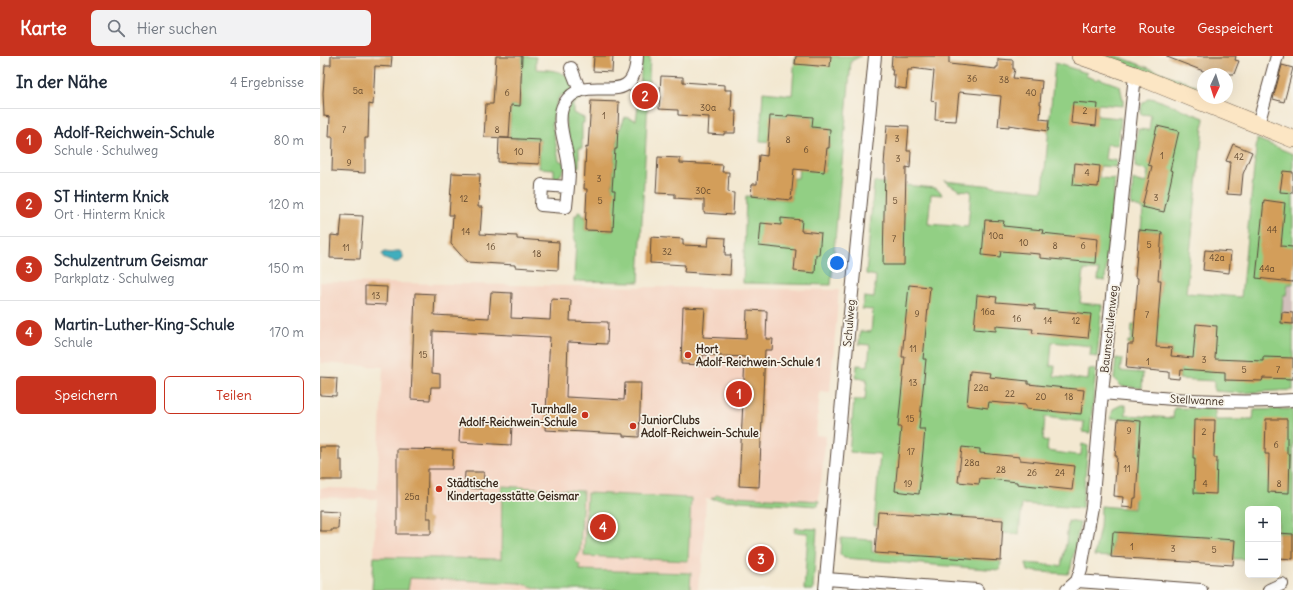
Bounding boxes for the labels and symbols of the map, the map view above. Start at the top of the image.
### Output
north arrow [1197,68,1233,104]
house number: 36 [967,73,977,84]
house number: 38 [999,74,1009,85]
pin: 2 [632,81,658,111]
house number: 5a [353,85,363,96]
house number: 6 [504,87,510,98]
house number: 40 [1025,87,1037,98]
house number: 30a [700,102,716,113]
house number: 2 [1083,105,1088,116]
house number: 1 [602,110,606,121]
house number: 7 [342,124,347,135]
house number: 8 [494,124,500,135]
house number: 3 [894,133,900,144]
house number: 8 [785,134,791,145]
house number: 6 [803,144,809,155]
house number: 10 [514,146,524,157]
house number: 1 [1160,150,1164,161]
house number: 42 [1234,151,1244,162]
house number: 3 [895,153,901,164]
house number: 9 [346,157,352,168]
house number: 4 [1084,167,1090,178]
house number: 3 [596,173,602,184]
house number: 30c [695,185,711,196]
house number: 3 [1153,192,1159,203]
house number: 12 [460,193,468,204]
house number: 5 [597,195,603,206]
house number: 5 [892,195,898,206]
house number: 44 [1267,224,1277,235]
house number: 14 [462,226,470,237]
house number: 10a [989,230,1003,241]
house number: 7 [892,233,897,244]
house number: 10 [1019,237,1029,248]
house number: 5 [1146,239,1152,250]
house number: 8 [1052,240,1058,251]
house number: 6 [1080,240,1086,251]
house number: 16 [487,241,495,252]
house number: 11 [342,242,350,253]
house number: 32 [662,246,672,257]
house number: 18 [533,248,541,259]
house number: 42a [1209,252,1225,263]
your location [827,253,847,273]
house number: 44a [1259,263,1275,274]
street label: Baumschulenweg [1097,284,1121,374]
house number: 13 [372,290,380,301]
street label: Schulweg [840,299,858,347]
house number: 16a [981,306,995,317]
house number: 9 [914,308,920,319]
house number: 7 [1145,309,1150,320]
house number: 16 [1013,313,1021,324]
house number: 14 [1044,315,1052,326]
house number: 12 [1072,315,1080,326]
place label: Hort Adolf-Reichwein-Schule 1 [696,342,821,369]
house number: 11 [909,343,917,354]
house number: 15 [419,349,427,360]
marker: Hort Adolf-Reichwein-Schule 1 [683,350,693,360]
house number: 3 [1201,354,1207,365]
house number: 1 [1146,356,1150,367]
house number: 5 [1241,364,1247,375]
house number: 7 [1276,364,1281,375]
house number: 13 [909,377,917,388]
pin: 1 [726,379,752,409]
house number: 22a [973,382,989,393]
house number: 22 [1005,388,1015,399]
house number: 20 [1036,391,1047,402]
house number: 18 [1065,391,1073,402]
street label: Stellwanne [1170,392,1224,408]
place label: Turnhalle Adolf-Reichwein-Schule [459,402,577,429]
marker: Turnhalle Adolf-Reichwein-Schule [580,410,590,420]
place label: JuniorClubs Adolf-Reichwein-Schule [641,413,759,440]
house number: 15 [906,413,914,424]
marker: JuniorClubs Adolf-Reichwein-Schule [628,421,638,431]
house number: 9 [1126,425,1132,436]
house number: 2 [1202,426,1207,437]
house number: 6 [1273,439,1279,450]
house number: 17 [907,446,916,457]
house number: 28a [964,457,980,468]
house number: 11 [1123,463,1131,474]
house number: 28 [996,464,1006,475]
house number: 26 [1027,467,1037,478]
house number: 24 [1055,467,1065,478]
place label: Städtische Kindertagesstätte Geismar [447,476,580,504]
house number: 19 [904,478,912,489]
house number: 4 [1202,478,1208,489]
house number: 8 [1276,478,1282,489]
marker: Städtische Kindertagesstätte Geismar [434,484,444,494]
house number: 25a [404,491,420,502]
pin: 4 [590,512,616,542]
house number: 1 [1130,541,1134,552]
house number: 3 [1170,543,1176,554]
pin: 3 [748,544,774,574]
house number: 5 [1211,544,1217,555]

